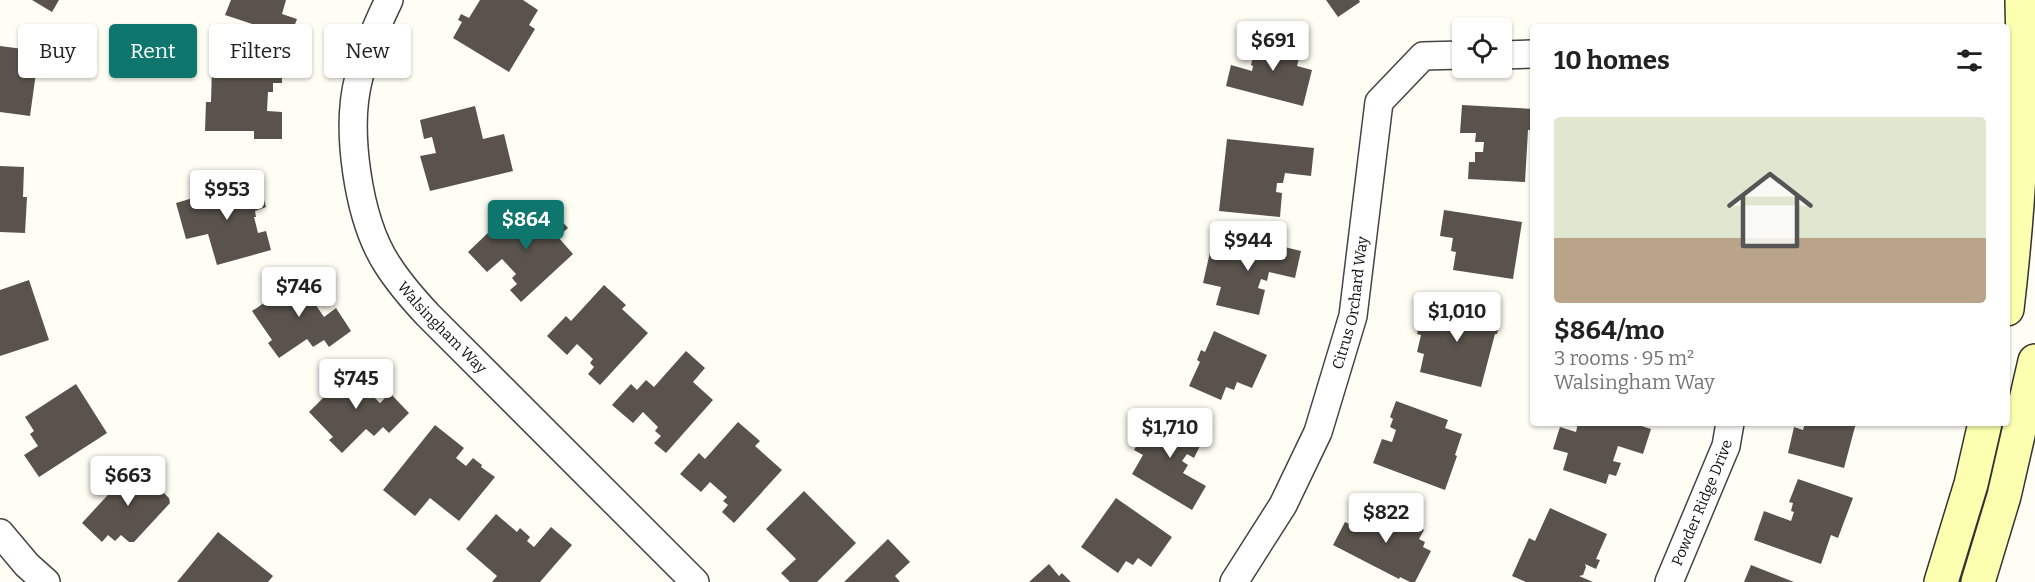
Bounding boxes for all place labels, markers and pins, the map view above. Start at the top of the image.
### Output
pin: $691 [1237,21,1309,72]
pin: $953 [191,170,263,221]
pin: $864 [490,200,562,251]
pin: $944 [1212,221,1284,272]
pin: $746 [263,267,335,318]
pin: $1,010 [1408,292,1506,343]
pin: $745 [320,359,392,410]
pin: $1,710 [1121,408,1219,459]
pin: $663 [92,456,164,507]
pin: $822 [1350,493,1422,544]

